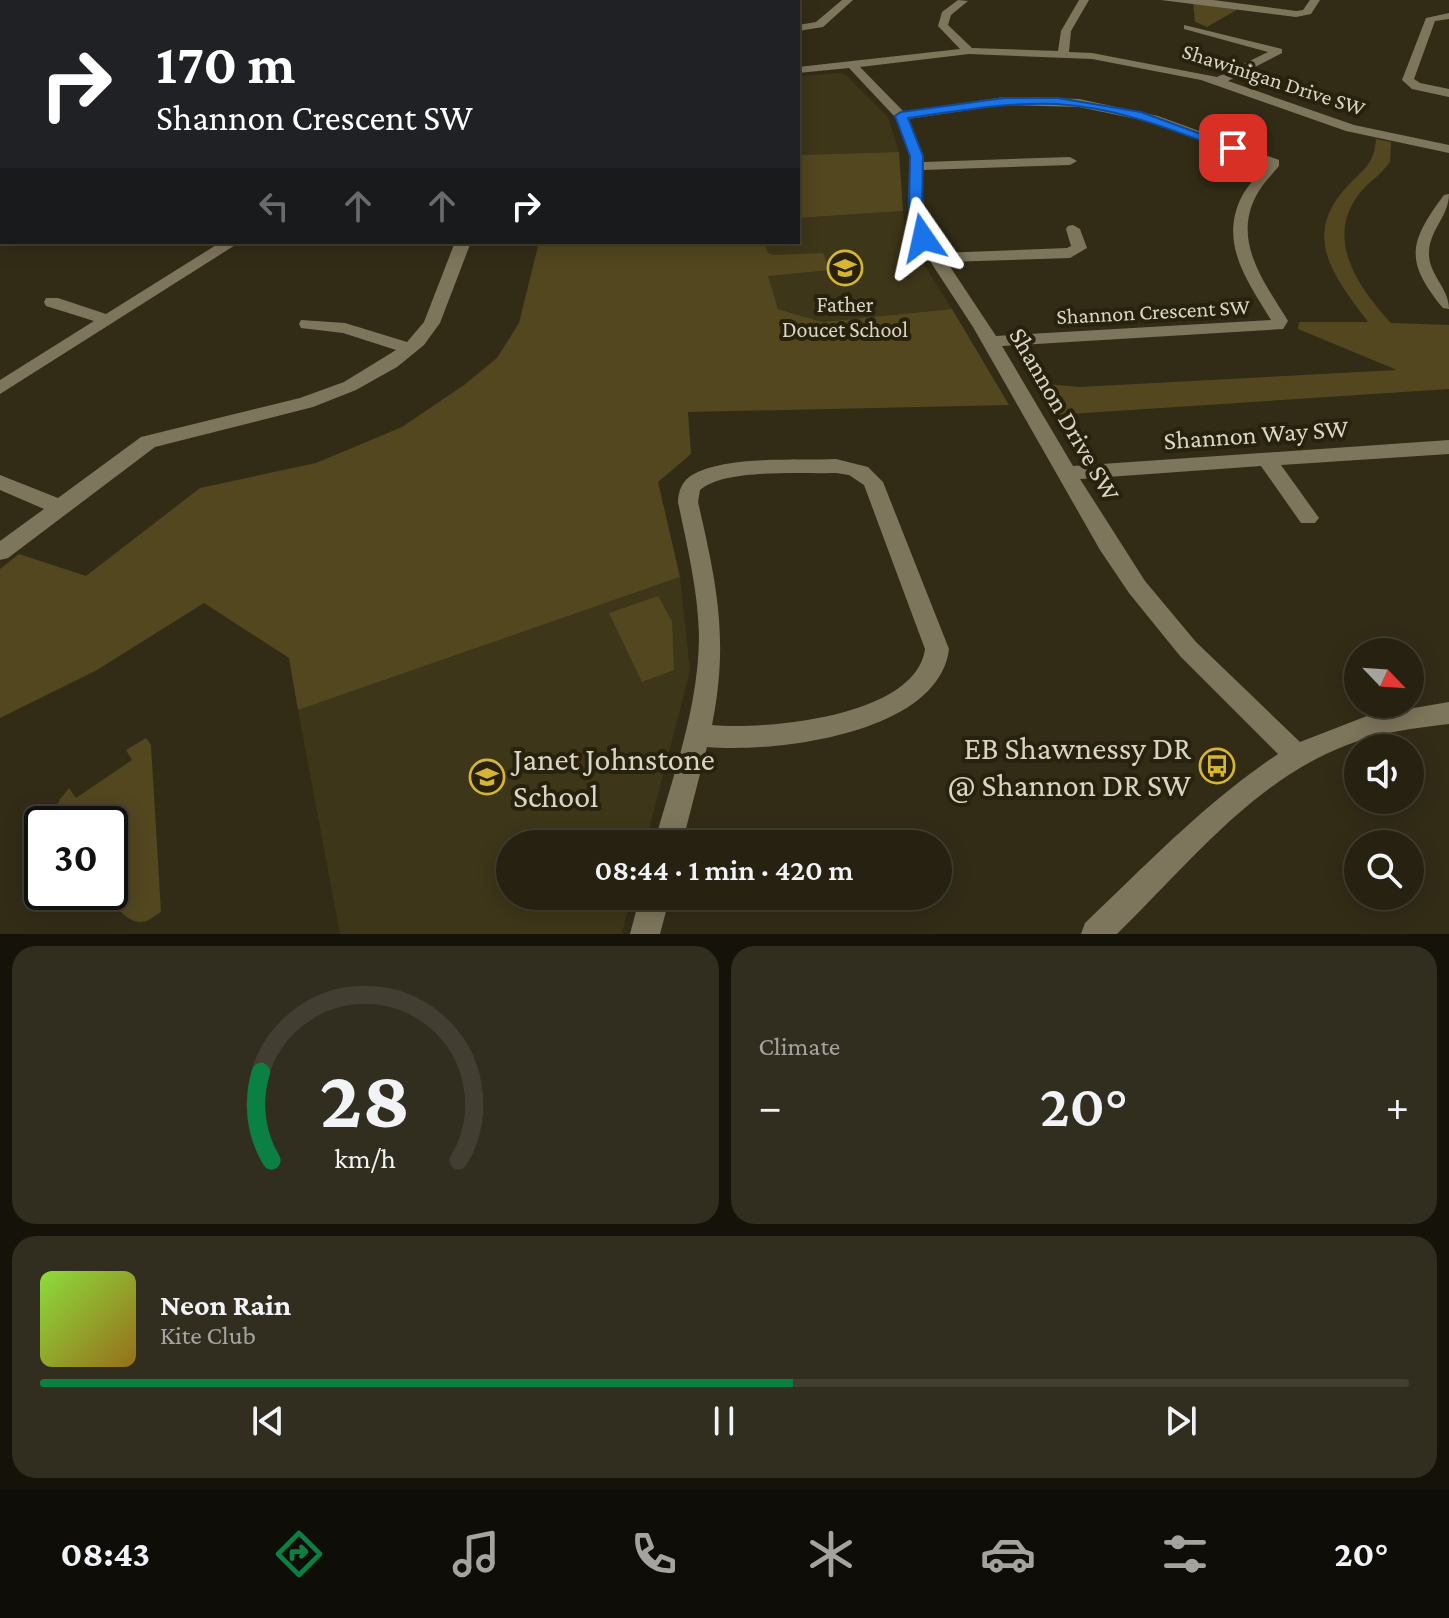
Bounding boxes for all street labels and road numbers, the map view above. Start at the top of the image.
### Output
street label: Shawinigan Drive SW [1179,38,1369,121]
street label: Shannon Crescent SW [1056,294,1251,329]
street label: Shannon Drive SW [1003,323,1126,506]
street label: Shannon Way SW [1163,414,1349,455]

